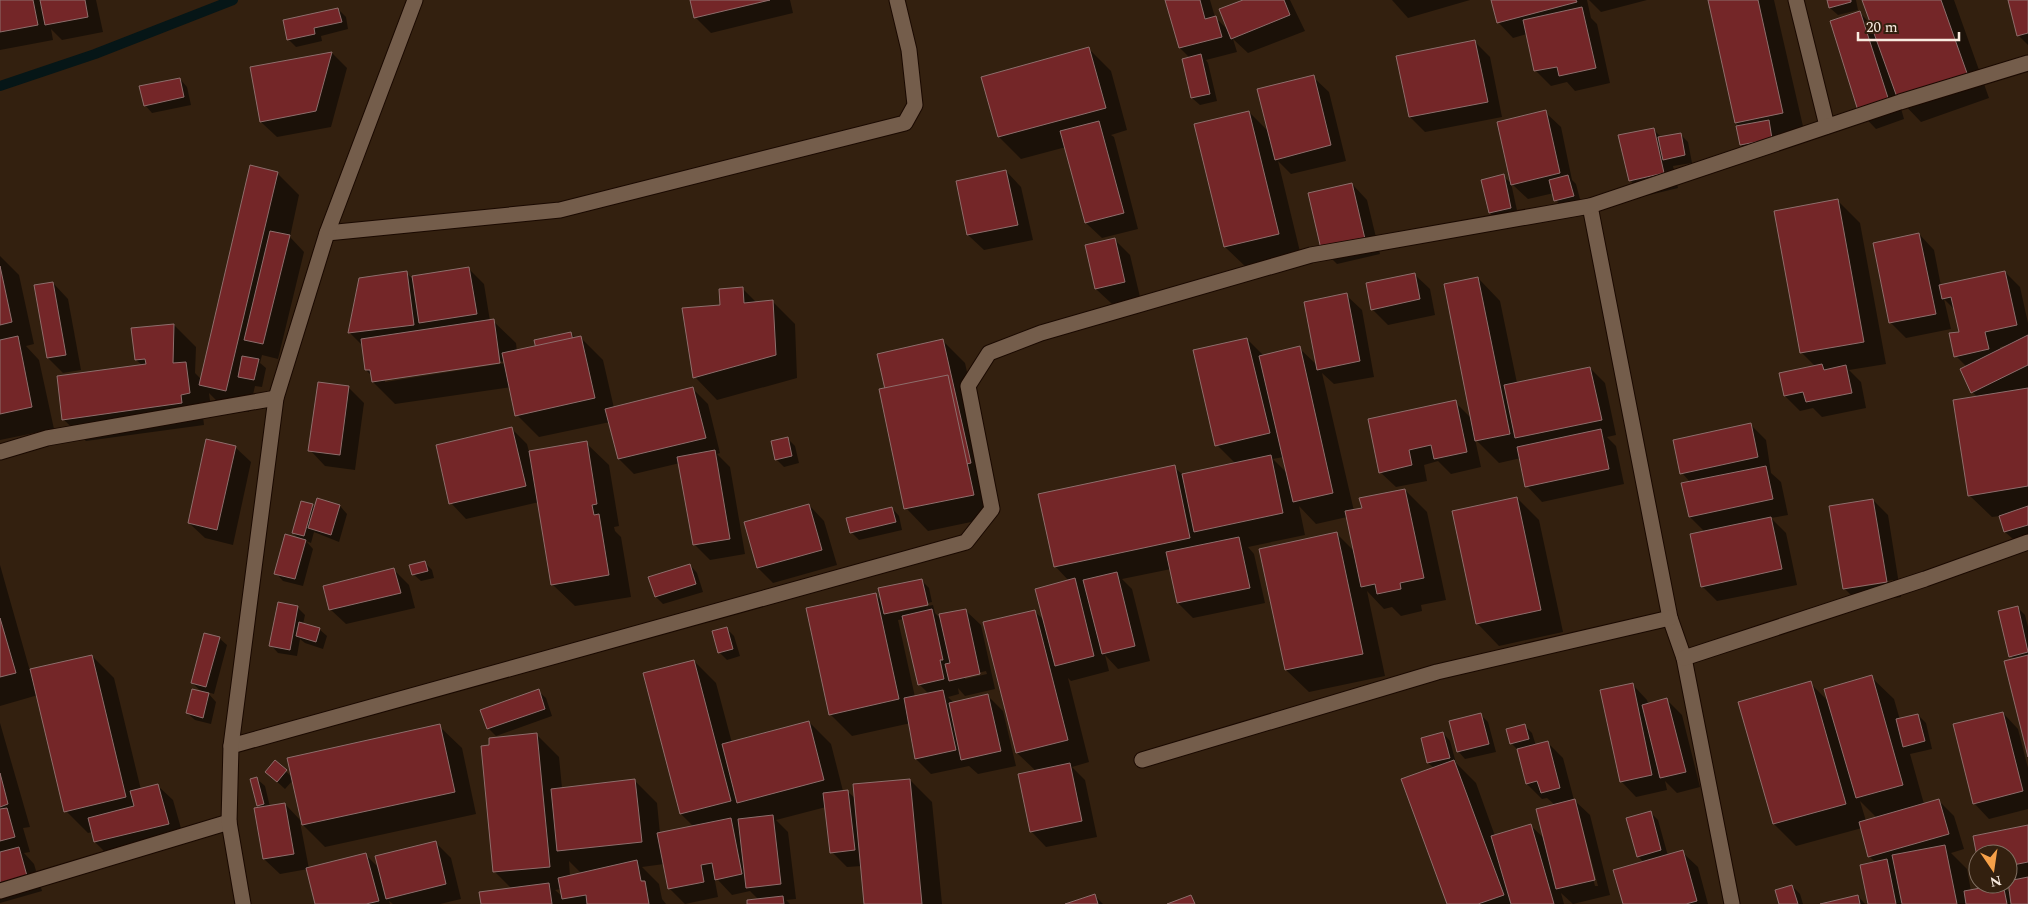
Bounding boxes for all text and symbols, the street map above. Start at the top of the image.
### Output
scale bar [1858,10,1959,42]
text: 20 m [1866,16,1898,39]
north arrow [1968,844,2018,894]
text: N [1988,870,2004,893]

